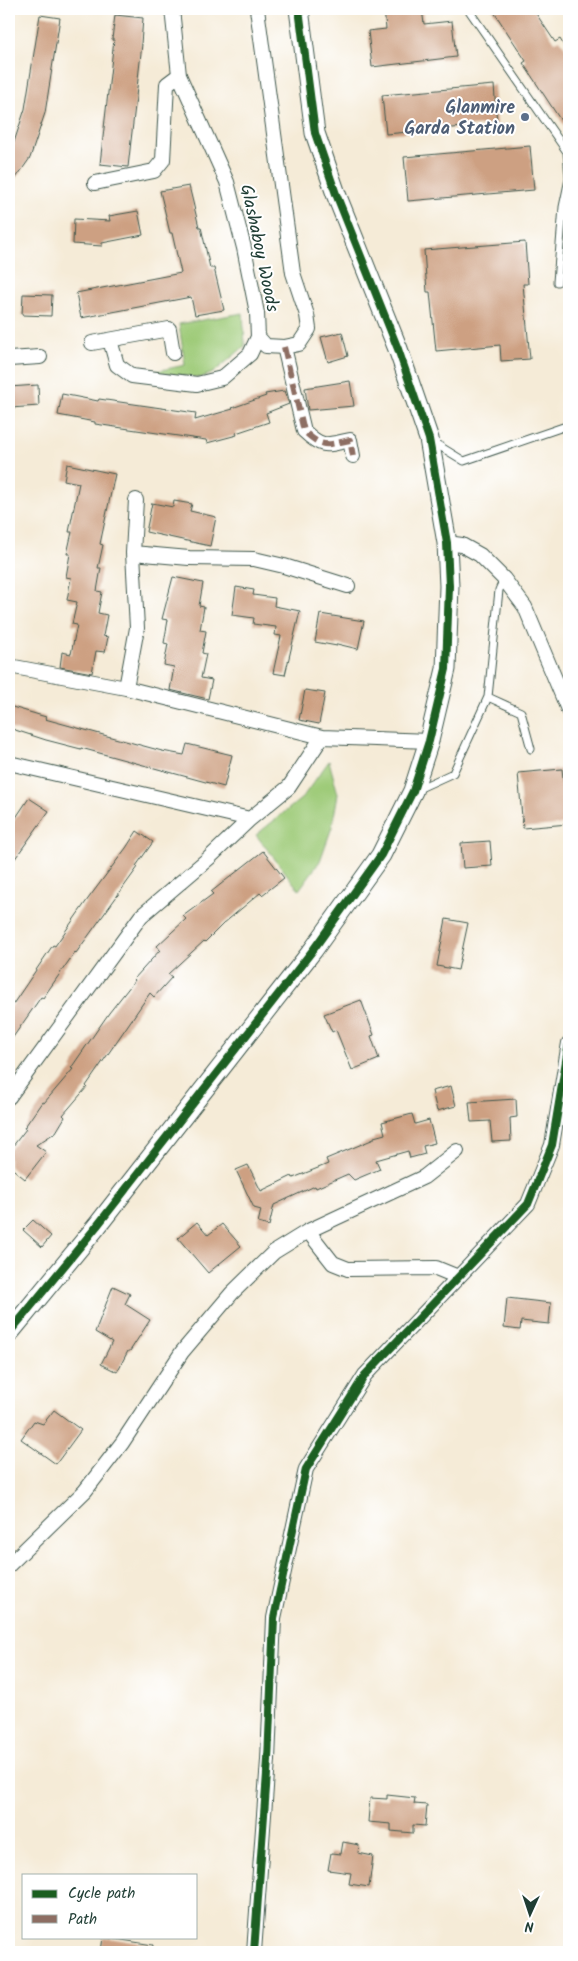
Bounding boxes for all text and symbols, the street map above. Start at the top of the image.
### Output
place label: Glanmire Garda Station [405,94,515,144]
marker: Glanmire Garda Station [519,111,531,123]
street label: Glashaboy Woods [231,182,286,315]
legend [22,1874,198,1938]
text: Cycle path [68,1882,135,1906]
north arrow [506,1888,556,1938]
text: Path [68,1908,97,1932]
text: N [524,1915,534,1937]

